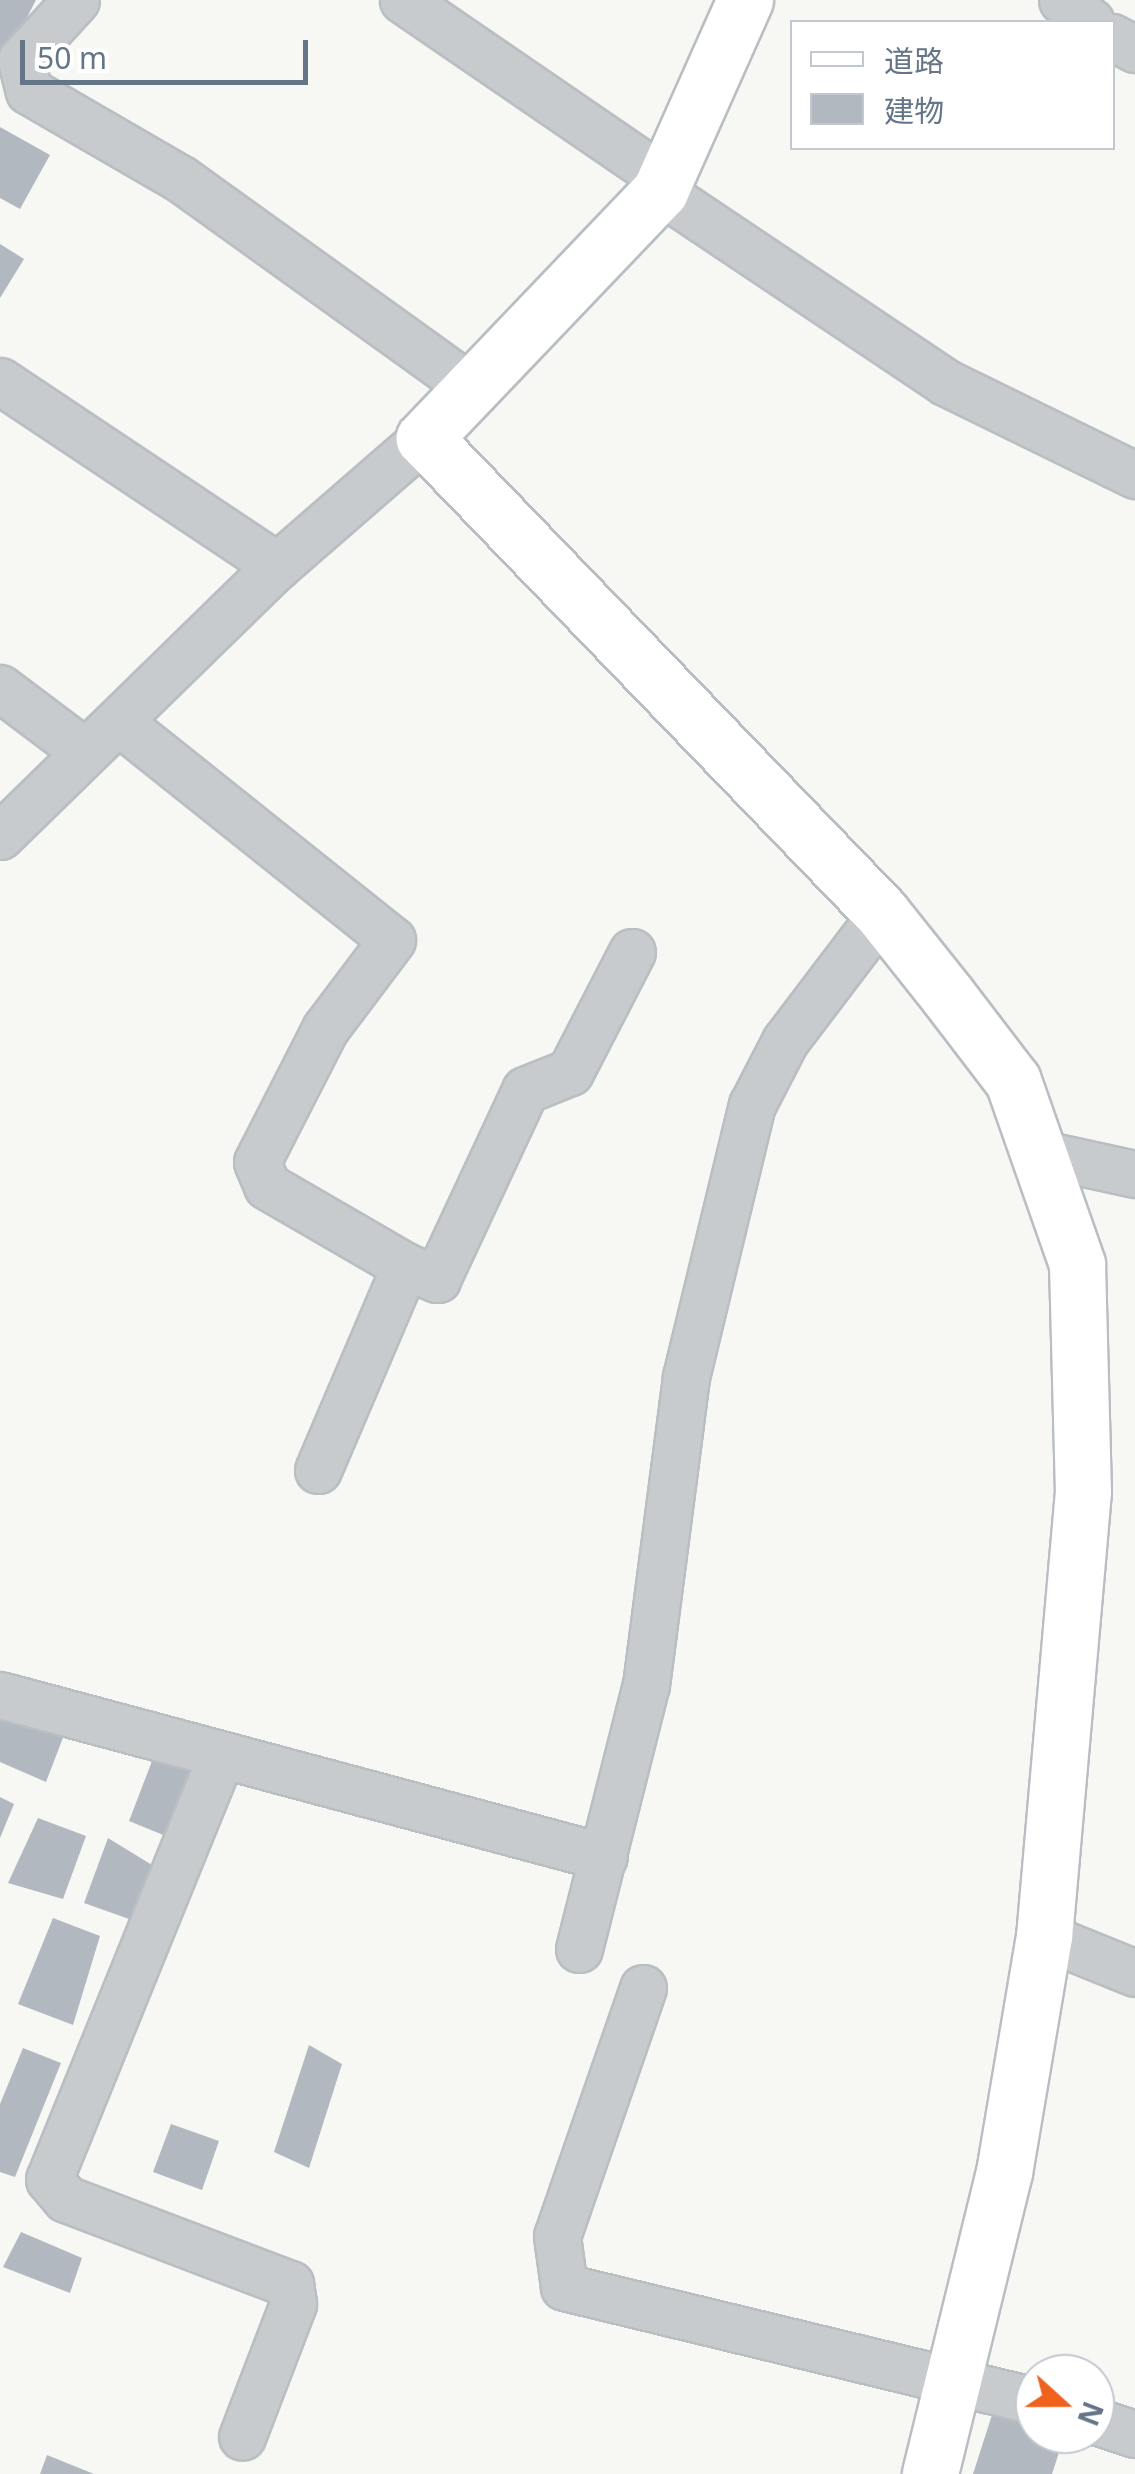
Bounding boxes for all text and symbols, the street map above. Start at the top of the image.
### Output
scale bar [25,20,312,82]
legend [790,20,1115,150]
text: 50 m [37,37,107,78]
text: 道路 [884,40,944,81]
text: 建物 [884,90,944,131]
north arrow [1015,2354,1115,2454]
text: N [1069,2397,1113,2431]

